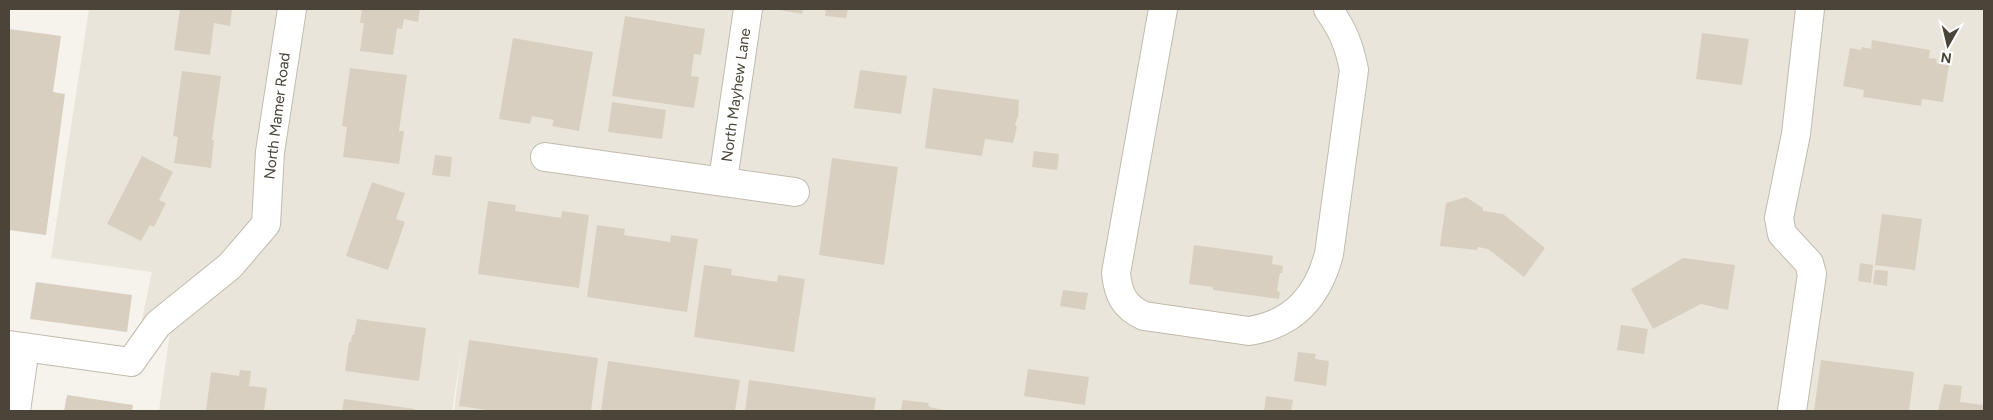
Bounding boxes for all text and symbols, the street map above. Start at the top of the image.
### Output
north arrow [1923,20,1973,70]
street label: North Mayhew Lane [718,27,754,163]
text: N [1940,48,1953,67]
street label: North Mamer Road [260,52,294,180]

